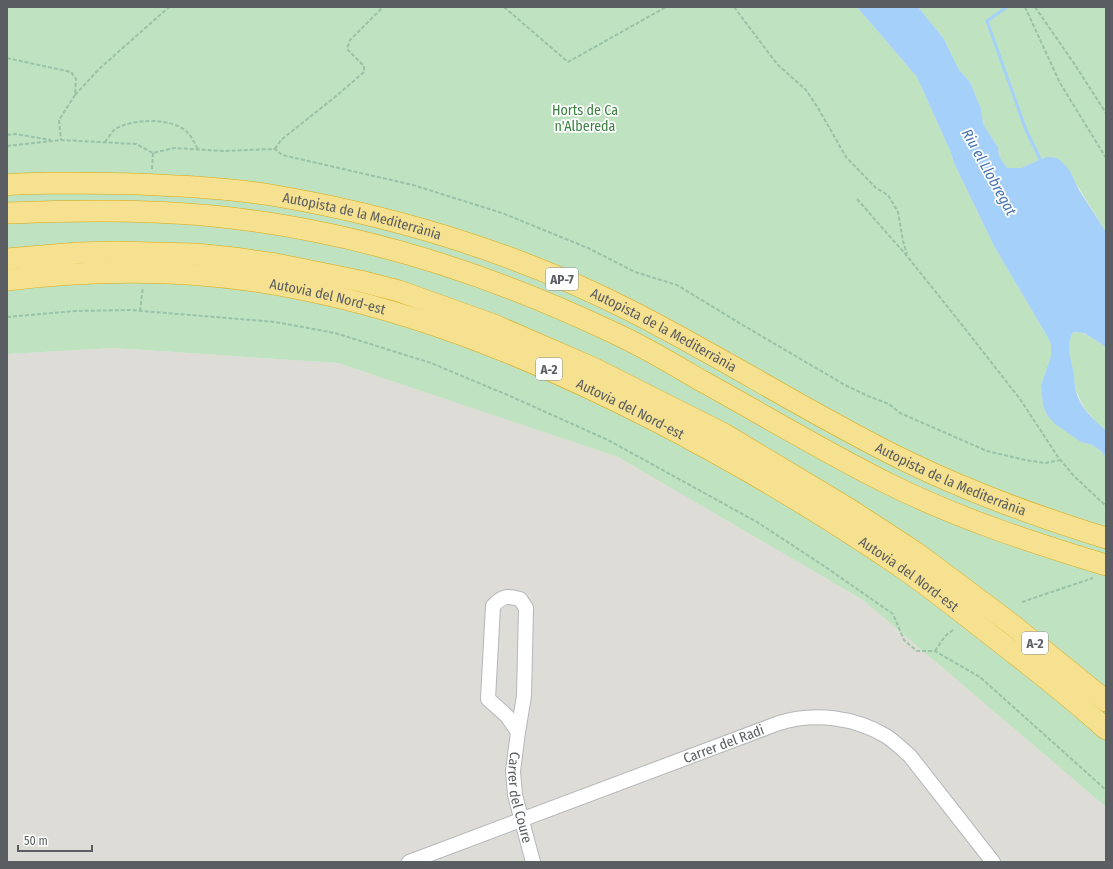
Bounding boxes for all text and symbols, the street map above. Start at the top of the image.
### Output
park label: Horts de Ca n'Albereda [552,102,618,135]
water label: Riu el Llobregat [958,126,1020,218]
street label: Autopista de la Mediterrània [281,189,444,243]
road number: AP-7 [546,268,578,290]
street label: Autovia del Nord-est [268,275,388,319]
street label: Autopista de la Mediterrània [588,285,740,376]
road number: A-2 [536,358,562,380]
street label: Autovia del Nord-est [574,375,687,443]
street label: Autopista de la Mediterrània [872,439,1029,520]
street label: Autovia del Nord-est [855,533,962,616]
road number: A-2 [1022,632,1048,654]
street label: Carrer del Radi [681,721,767,767]
street label: Carrer del Coure [504,751,536,845]
scale bar [18,827,92,853]
text: 50 m [24,834,48,848]

